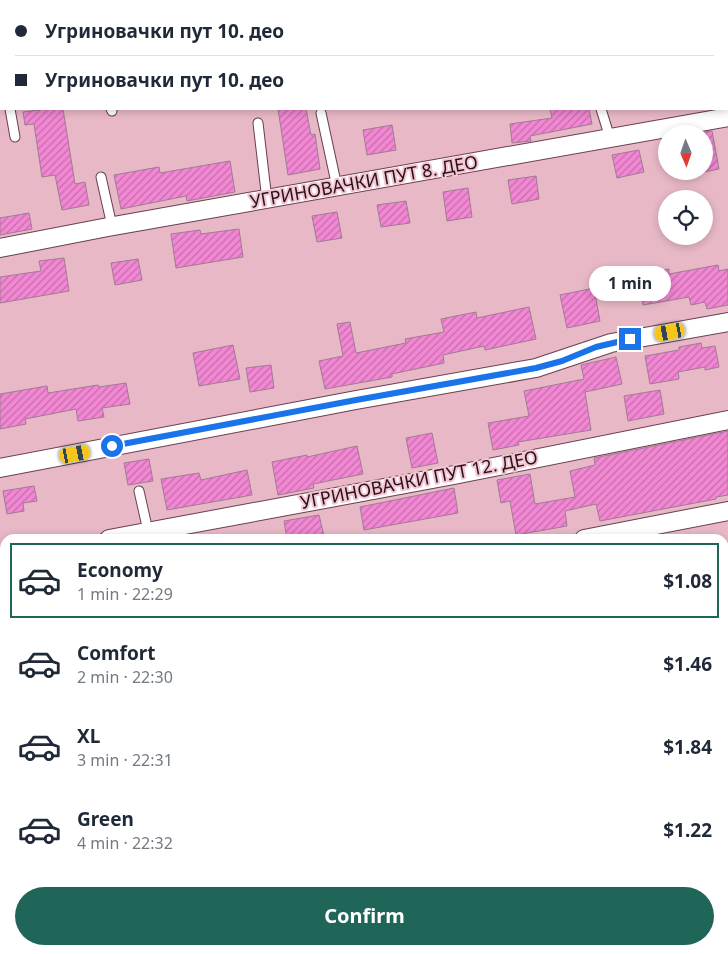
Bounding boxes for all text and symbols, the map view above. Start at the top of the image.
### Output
text: Угриновачки пут 10. део [45,18,284,44]
text: Угриновачки пут 10. део [45,67,284,93]
north arrow [658,125,712,180]
map controls [658,125,713,245]
street label: УГРИНОВАЧКИ ПУТ 8. ДЕО [248,149,480,213]
button: locate [658,190,713,245]
callout: 1 min [589,266,671,302]
text: 1 min [608,272,652,294]
car [653,322,686,342]
route end [619,328,641,350]
route start [101,435,123,457]
car [58,444,91,464]
street label: УГРИНОВАЧКИ ПУТ 12. ДЕО [298,444,540,514]
text: Economy [77,557,163,583]
icon: car [17,558,62,603]
text: $1.08 [663,568,712,594]
text: 1 min · 22:29 [77,583,173,605]
text: Comfort [77,640,156,666]
icon: car [17,641,62,686]
text: $1.46 [663,651,712,677]
text: 2 min · 22:30 [77,666,173,688]
text: XL [77,723,100,749]
icon: car [17,724,62,769]
text: $1.84 [663,734,712,760]
text: 3 min · 22:31 [77,749,173,771]
text: Green [77,806,134,832]
icon: car [17,807,62,852]
text: $1.22 [663,817,712,843]
text: 4 min · 22:32 [77,832,173,854]
button: Confirm [15,887,714,945]

